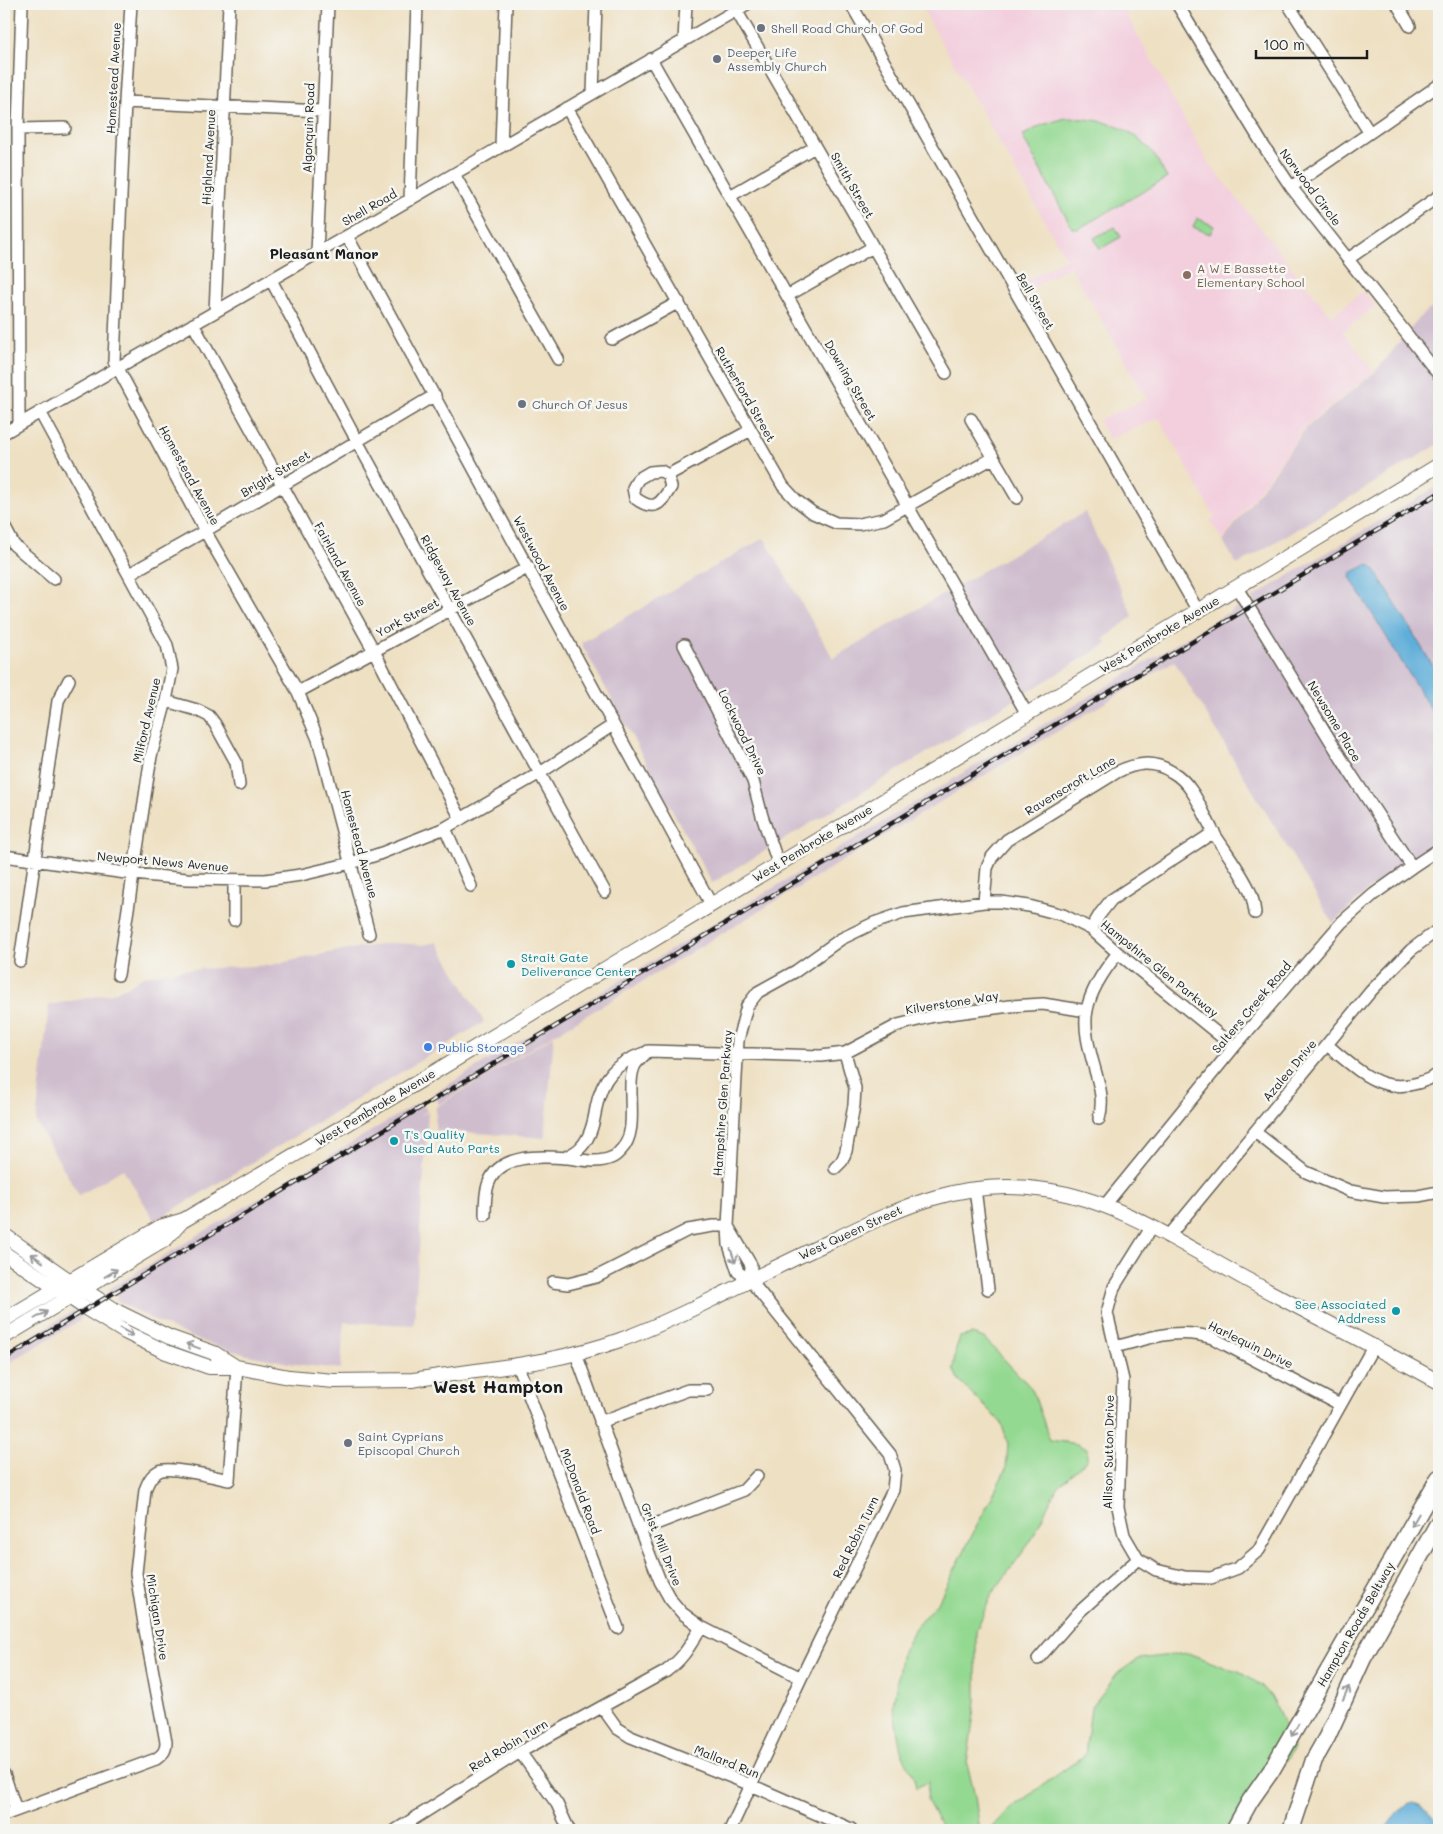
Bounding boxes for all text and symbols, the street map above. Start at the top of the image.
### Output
place label: Shell Road Church Of God [771,20,923,36]
street label: Homestead Avenue [102,22,124,134]
marker: Shell Road Church Of God [755,22,767,34]
scale bar [1256,28,1367,60]
text: 100 m [1263,34,1305,54]
place label: Deeper Life Assembly Church [727,44,827,74]
marker: Deeper Life Assembly Church [711,53,723,65]
street label: Algonquin Road [298,82,318,173]
street label: Highland Avenue [197,109,219,205]
street label: Norwood Circle [1277,145,1345,229]
street label: Smith Street [828,149,878,221]
street label: Shell Road [339,185,400,229]
district label: Pleasant Manor [270,244,378,263]
place label: A W E Bassette Elementary School [1197,260,1305,290]
marker: A W E Bassette Elementary School [1181,269,1193,281]
street label: Bell Street [1013,270,1059,332]
street label: Downing Street [821,337,881,423]
street label: Rutherford Street [712,344,780,444]
place label: Church Of Jesus [532,396,628,412]
marker: Church Of Jesus [516,398,528,410]
street label: Homestead Avenue [156,422,224,528]
street label: Bright Street [237,446,313,500]
street label: Westwood Avenue [510,513,574,613]
street label: Fairland Avenue [311,519,371,609]
street label: Ridgeway Avenue [417,532,481,628]
street label: West Pembroke Avenue [1096,592,1222,676]
street label: York Street [373,594,441,640]
street label: Milford Avenue [128,676,164,764]
street label: Newsome Place [1305,678,1365,764]
street label: Lockwood Drive [715,686,771,778]
street label: Ravenscroft Lane [1022,752,1118,818]
street label: Homestead Avenue [338,788,382,900]
street label: West Pembroke Avenue [749,801,875,885]
street label: Newport News Avenue [97,847,229,875]
street label: Hampshire Glen Parkway [1098,916,1222,1020]
place label: Strait Gate Deliverance Center [521,949,637,979]
street label: Salters Creek Road [1208,957,1294,1056]
marker: Strait Gate Deliverance Center [505,958,517,970]
street label: Kilverstone Way [904,987,1000,1017]
street label: Hampshire Glen Parkway [709,1029,735,1177]
street label: Azalea Drive [1258,1036,1320,1104]
place label: Public Storage [438,1039,524,1055]
marker: Public Storage [422,1041,434,1053]
street label: West Pembroke Avenue [312,1065,438,1149]
place label: T's Quality Used Auto Parts [404,1126,500,1156]
marker: T's Quality Used Auto Parts [388,1135,400,1147]
street label: West Queen Street [796,1201,904,1263]
one-way arrow [728,1248,738,1264]
one-way arrow [30,1253,44,1263]
one-way arrow [104,1267,118,1277]
place label: See Associated Address [1295,1296,1386,1326]
marker: See Associated Address [1390,1305,1402,1317]
one-way arrow [33,1310,48,1320]
street label: Harlequin Drive [1206,1317,1296,1371]
one-way arrow [119,1327,134,1337]
one-way arrow [186,1341,201,1350]
district label: West Hampton [433,1374,563,1398]
street label: Allison Sutton Drive [1099,1395,1117,1509]
place label: Saint Cyprians Episcopal Church [358,1428,460,1458]
marker: Saint Cyprians Episcopal Church [342,1437,354,1449]
street label: McDonald Road [557,1446,605,1536]
street label: Red Robin Turn [828,1493,882,1581]
street label: Grist Mill Drive [638,1500,686,1588]
one-way arrow [1410,1512,1420,1527]
street label: Hampton Roads Beltway [1313,1559,1397,1689]
street label: Michigan Drive [143,1573,173,1661]
one-way arrow [1342,1686,1352,1701]
street label: Red Robin Turn [466,1715,550,1775]
one-way arrow [1290,1722,1300,1737]
street label: Mallard Run [692,1741,762,1781]

